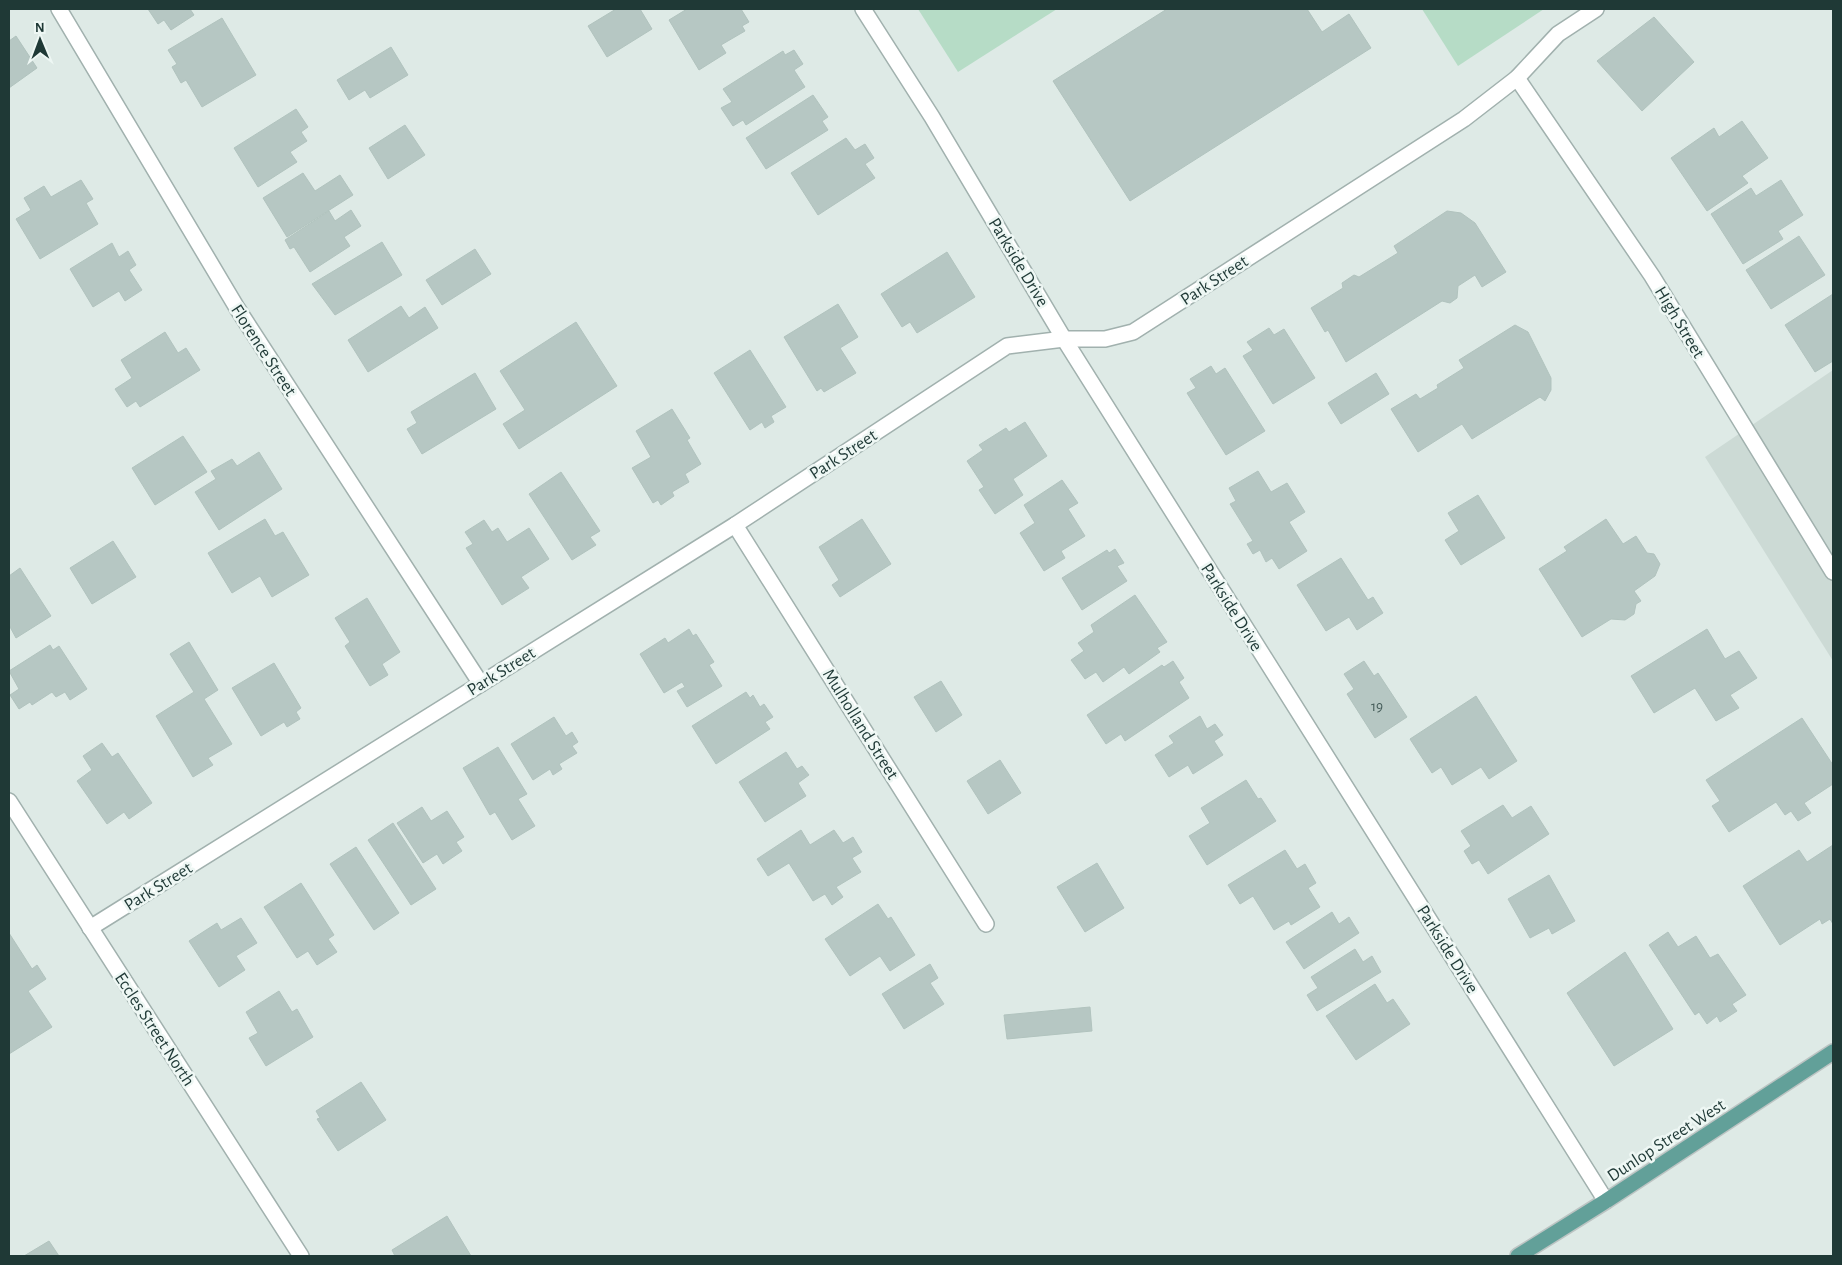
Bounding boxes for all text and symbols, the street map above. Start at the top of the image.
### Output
north arrow [15,15,65,65]
text: N [35,21,45,35]
street label: Parkside Drive [985,215,1052,310]
street label: Park Street [1178,252,1252,309]
street label: High Street [1651,284,1708,362]
street label: Florence Street [227,302,299,400]
street label: Park Street [807,426,881,483]
street label: Parkside Drive [1197,560,1265,655]
street label: Park Street [464,644,539,700]
street label: Mulholland Street [819,666,901,783]
house number: 19 [1371,699,1383,714]
street label: Park Street [121,859,196,915]
street label: Parkside Drive [1413,902,1481,997]
street label: Eccles Street North [111,970,197,1090]
street label: Dunlop Street West [1604,1096,1729,1186]

